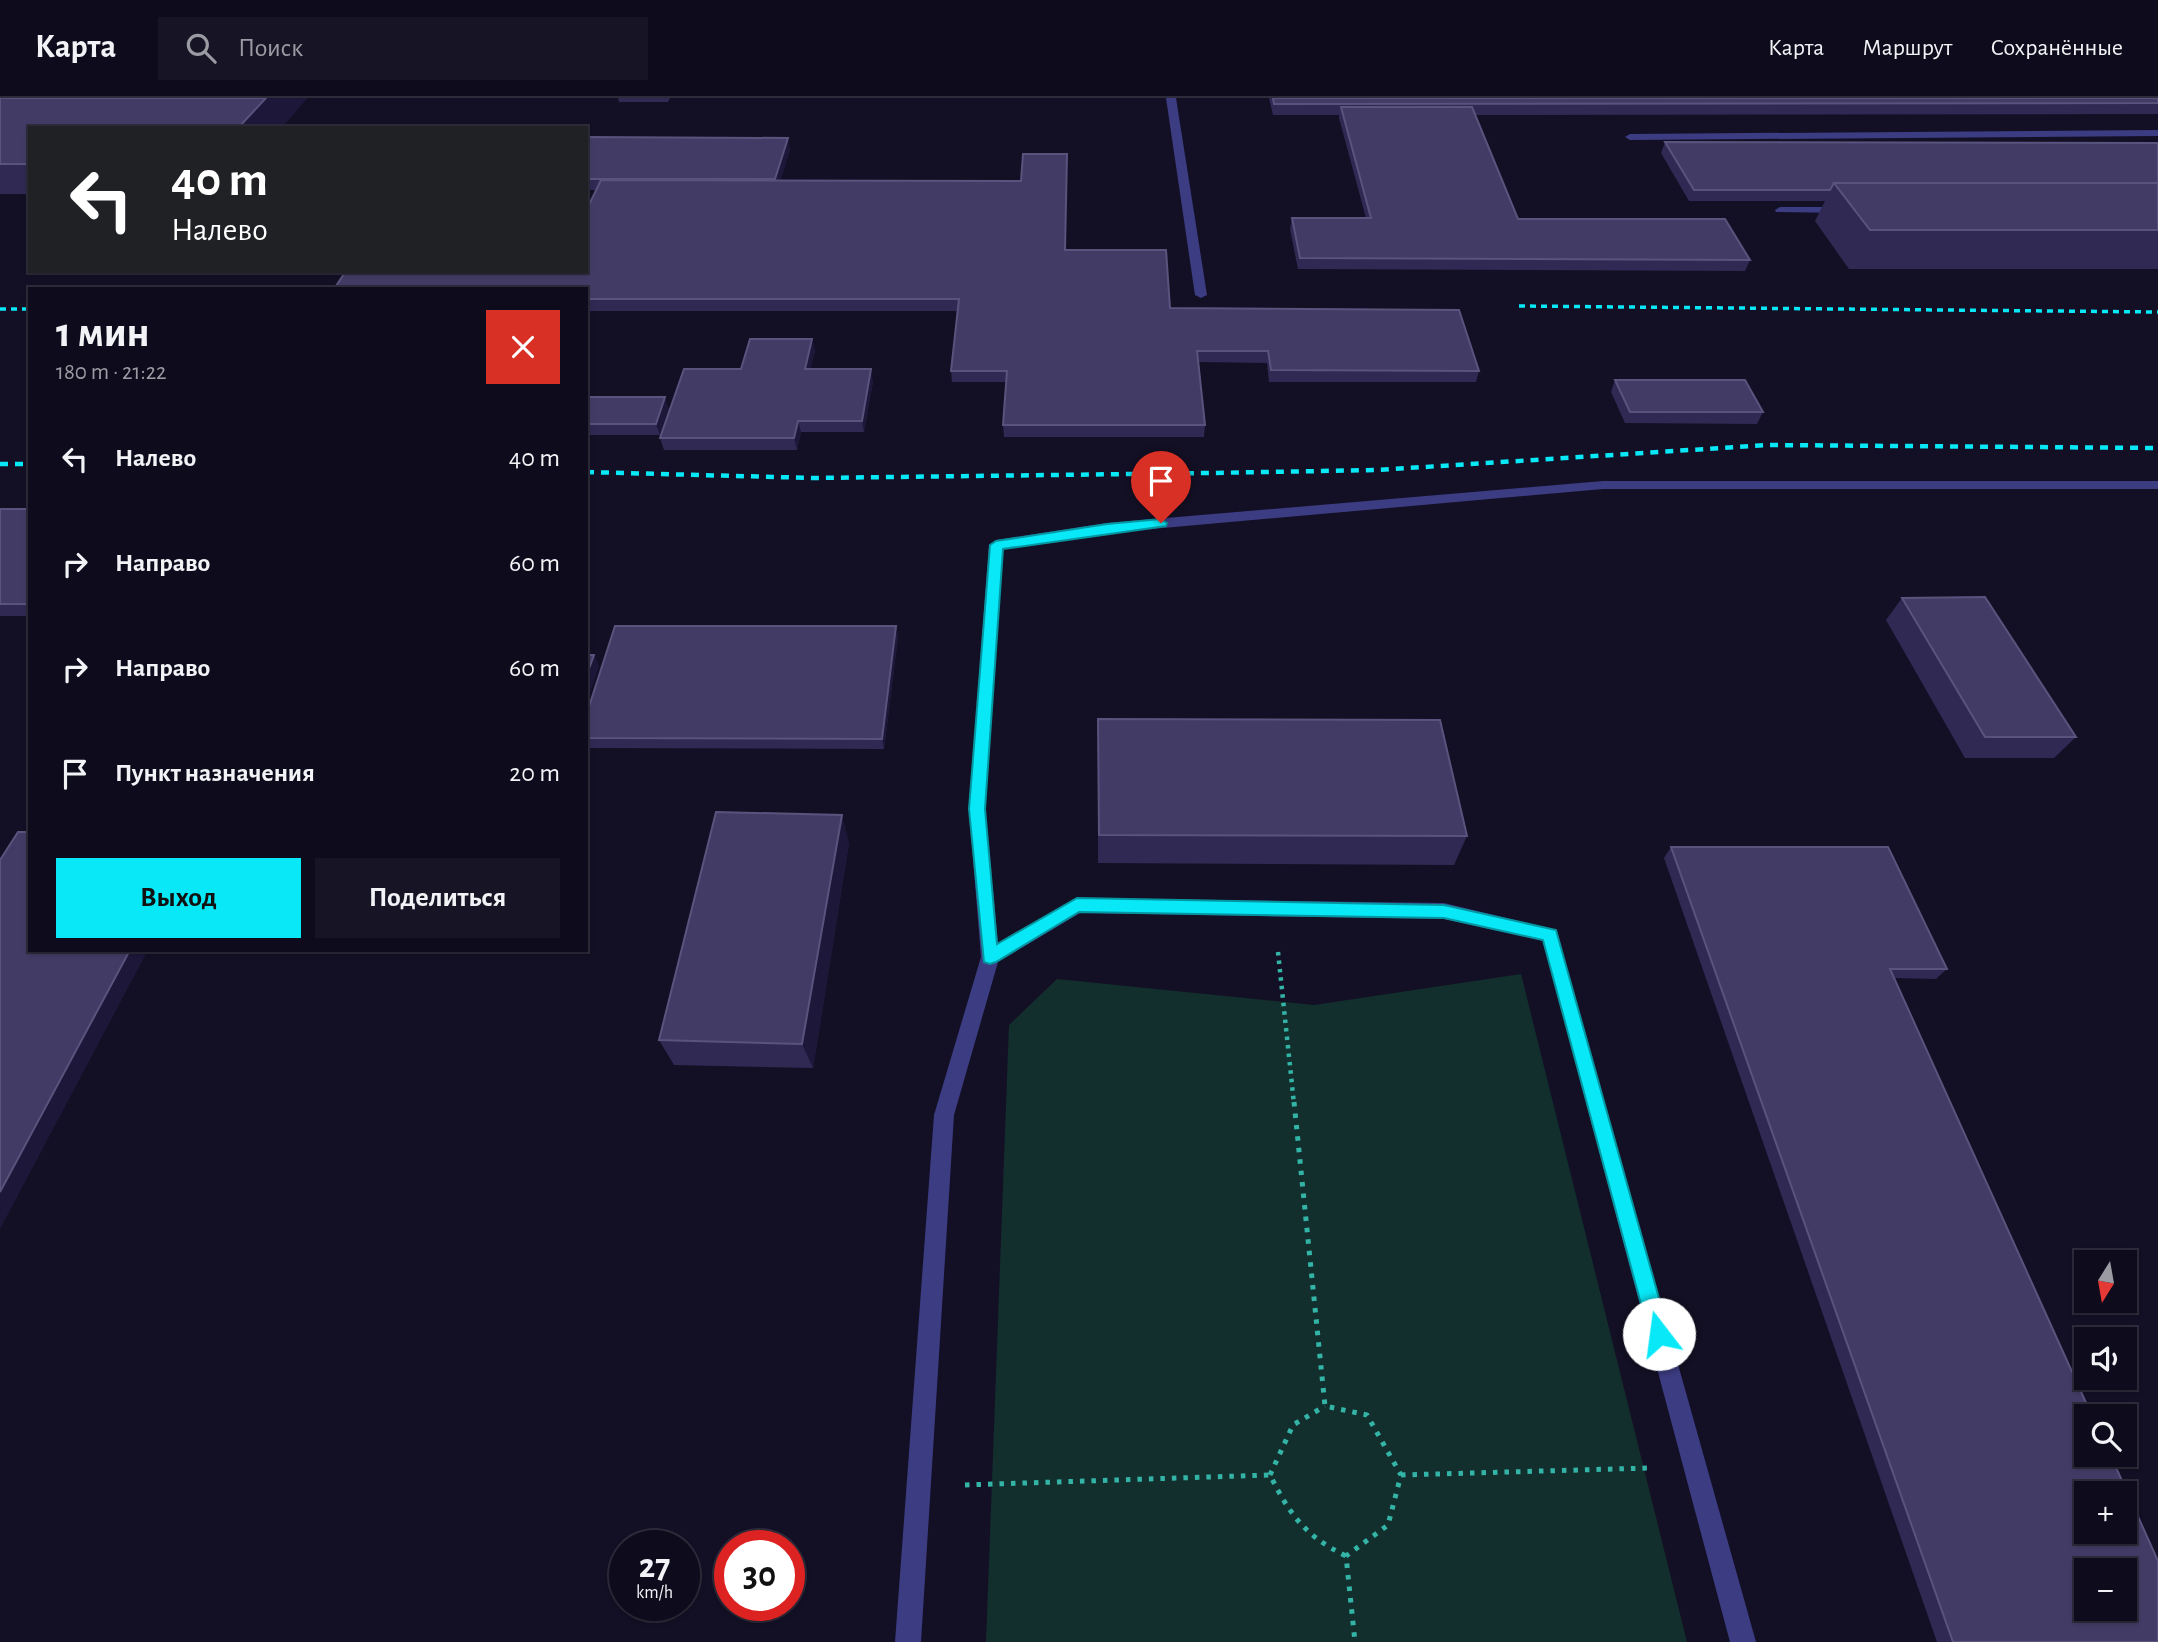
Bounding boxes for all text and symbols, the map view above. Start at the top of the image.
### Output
search box [158,17,648,80]
icon: search [182,29,220,67]
text: Карта [35,31,116,64]
text: Поиск [238,35,303,61]
text: Карта [1768,36,1824,60]
text: Маршрут [1862,36,1952,60]
text: Сохранённые [1990,36,2123,60]
icon: left [56,154,147,245]
text: 40 m [171,156,268,205]
text: Налево [171,214,268,246]
button: close [486,310,560,384]
text: 1 мин [56,312,150,354]
text: 180 m · 21:22 [56,361,167,384]
icon: left [56,440,94,478]
text: Налево [115,445,196,471]
text: 40 m [509,445,560,471]
pin [1131,451,1191,523]
icon: arrive [1142,462,1180,500]
icon: right [56,545,94,583]
text: Направо [115,550,210,576]
text: 60 m [509,550,560,576]
icon: right [56,650,94,688]
text: Направо [115,655,210,681]
text: 60 m [509,655,560,681]
icon: arrive [56,755,94,793]
text: Пункт назначения [115,760,315,786]
text: 20 m [509,760,560,786]
button: Выход [56,858,301,938]
button: Поделиться [315,858,560,938]
north arrow [2074,1250,2137,1312]
map controls [2074,1250,2137,1621]
position arrow [1622,1297,1696,1371]
button: sound [2074,1327,2137,1390]
button: search [2074,1404,2137,1467]
button: + [2074,1481,2137,1544]
speed limit sign: 30 [714,1530,805,1621]
text: 27 [639,1549,670,1584]
button: − [2074,1558,2137,1621]
text: km/h [636,1584,673,1602]

